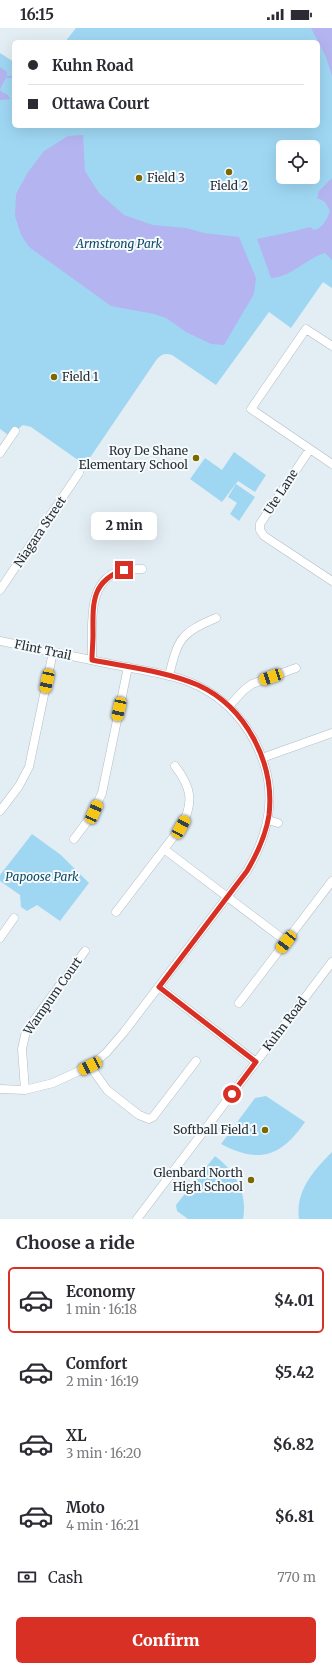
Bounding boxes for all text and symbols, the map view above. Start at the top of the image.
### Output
text: 16:15 [20,5,54,24]
text: Kuhn Road [52,56,134,75]
text: Ottawa Court [52,94,150,113]
map controls [276,140,320,184]
button: locate [276,140,320,184]
marker: Field 2 [224,167,234,177]
place label: Field 3 [147,170,185,185]
marker: Field 3 [134,173,144,183]
place label: Field 2 [210,178,248,193]
park label: Armstrong Park [75,236,162,251]
place label: Field 1 [62,369,99,384]
marker: Field 1 [49,372,59,382]
place label: Roy De Shane Elementary School [79,443,188,472]
marker: Roy De Shane Elementary School [191,453,201,463]
street label: Ute Lane [260,466,301,517]
street label: Niagara Street [10,493,69,570]
callout: 2 min [91,512,157,540]
text: 2 min [105,517,143,534]
route end [115,561,133,579]
street label: Flint Trail [13,636,73,663]
car [258,667,284,687]
car [39,668,55,694]
car [111,696,127,722]
car [84,799,104,825]
car [170,814,192,840]
park label: Papoose Park [5,869,79,884]
car [274,929,298,955]
street label: Wampum Court [20,954,85,1038]
street label: Kuhn Road [259,994,310,1054]
car [77,1055,103,1077]
route start [223,1085,241,1103]
place label: Softball Field 1 [173,1122,258,1137]
marker: Softball Field 1 [260,1125,270,1135]
place label: Glenbard North High School [154,1165,243,1194]
marker: Glenbard North High School [246,1175,256,1185]
text: Choose a ride [16,1231,135,1254]
icon: car [18,1282,54,1318]
text: Economy [66,1282,135,1301]
text: $4.01 [274,1291,314,1310]
text: 1 min · 16:18 [66,1301,137,1318]
icon: car [18,1354,54,1390]
text: Comfort [66,1354,127,1373]
text: $5.42 [274,1363,314,1382]
text: 2 min · 16:19 [66,1373,139,1390]
icon: car [18,1426,54,1462]
text: XL [66,1426,87,1445]
text: $6.82 [273,1435,314,1454]
text: 3 min · 16:20 [66,1445,142,1462]
icon: car [18,1498,54,1534]
text: Moto [66,1498,105,1517]
text: $6.81 [275,1507,314,1526]
text: 4 min · 16:21 [66,1517,139,1534]
icon: cash [16,1566,38,1588]
text: Cash [48,1568,83,1587]
text: 770 m [277,1569,316,1586]
button: Confirm [16,1617,316,1663]

